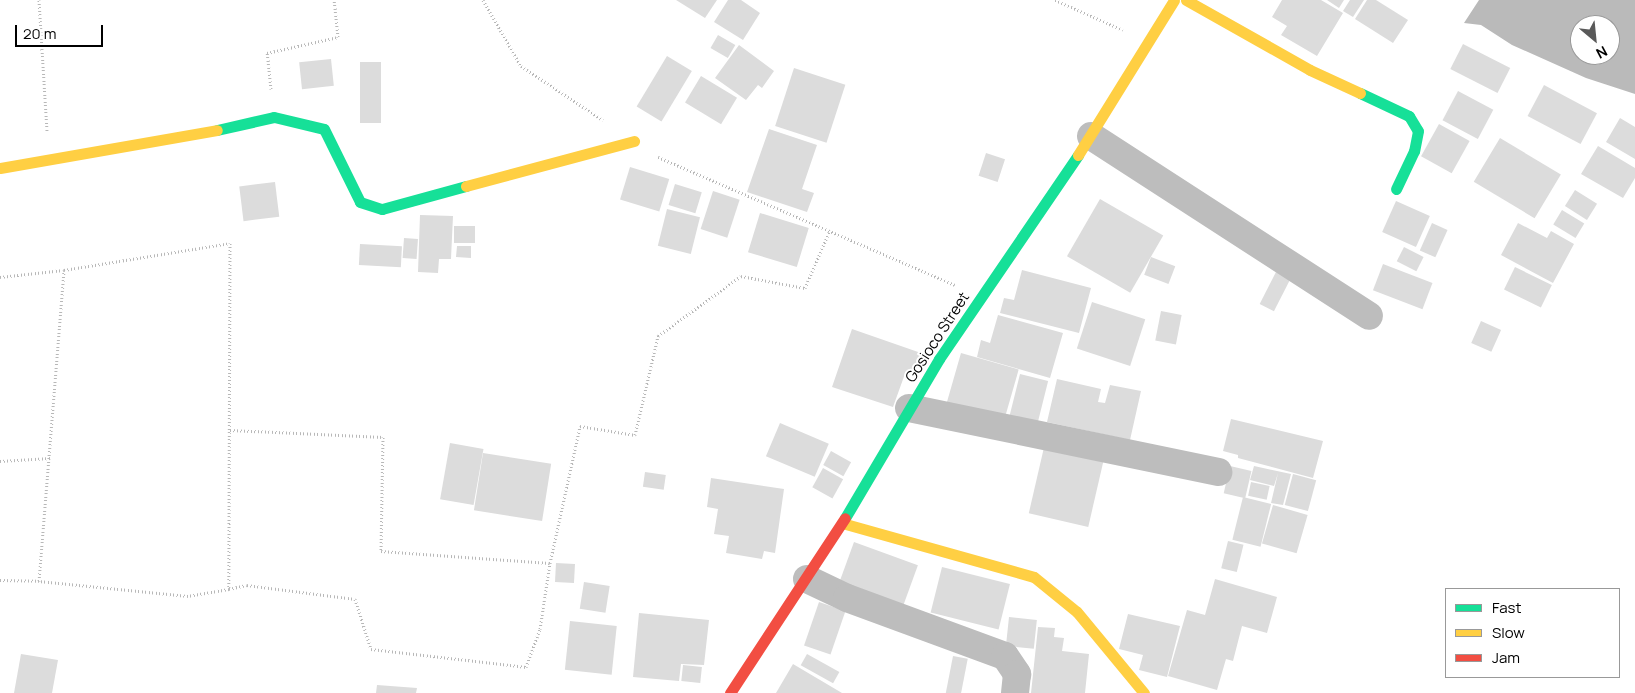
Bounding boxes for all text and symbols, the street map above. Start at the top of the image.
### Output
scale bar [18,15,105,47]
north arrow [1570,15,1620,65]
text: 20 m [23,23,56,44]
text: N [1593,42,1611,64]
street label: Gosioco Street [901,289,973,385]
legend [1445,588,1620,678]
text: Fast [1492,597,1521,618]
text: Slow [1492,622,1525,643]
text: Jam [1492,647,1520,668]

